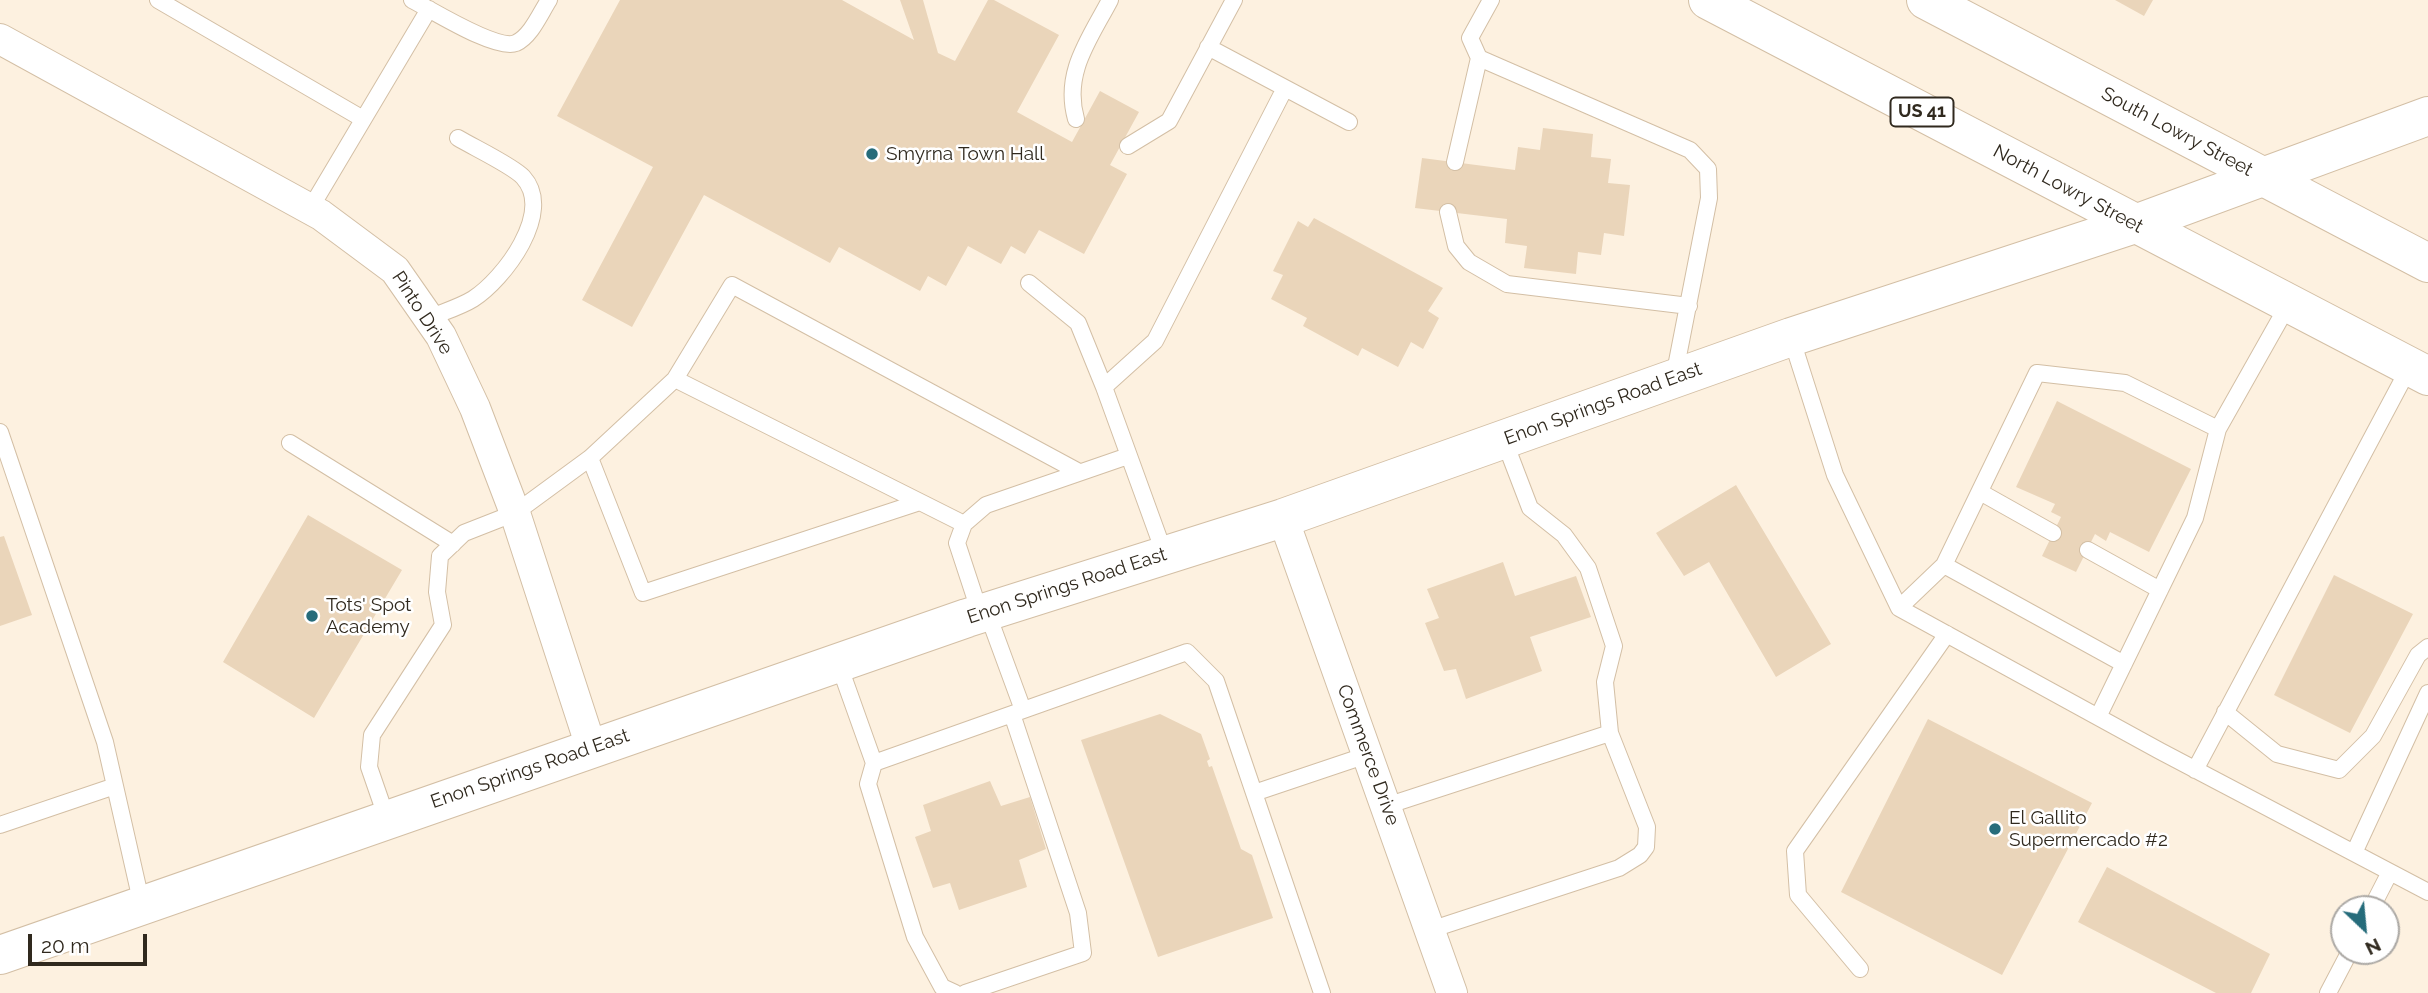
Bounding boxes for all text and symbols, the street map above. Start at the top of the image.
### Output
street label: South Lowry Street [2097,82,2257,182]
road number: US 41 [1890,98,1954,127]
street label: North Lowry Street [1989,140,2147,238]
place label: Smyrna Town Hall [886,143,1044,165]
marker: Smyrna Town Hall [864,146,880,162]
street label: Pinto Drive [387,267,457,359]
street label: Enon Springs Road East [1501,358,1705,450]
street label: Enon Springs Road East [964,543,1170,629]
place label: Tots' Spot Academy [326,594,411,638]
marker: Tots' Spot Academy [304,608,320,624]
street label: Commerce Drive [1332,681,1404,829]
street label: Enon Springs Road East [428,724,632,814]
place label: El Gallito Supermercado #2 [2009,807,2168,851]
marker: El Gallito Supermercado #2 [1987,821,2003,837]
north arrow [2330,895,2400,965]
scale bar [32,920,150,964]
text: 20 m [41,933,89,958]
text: N [2362,934,2385,960]

